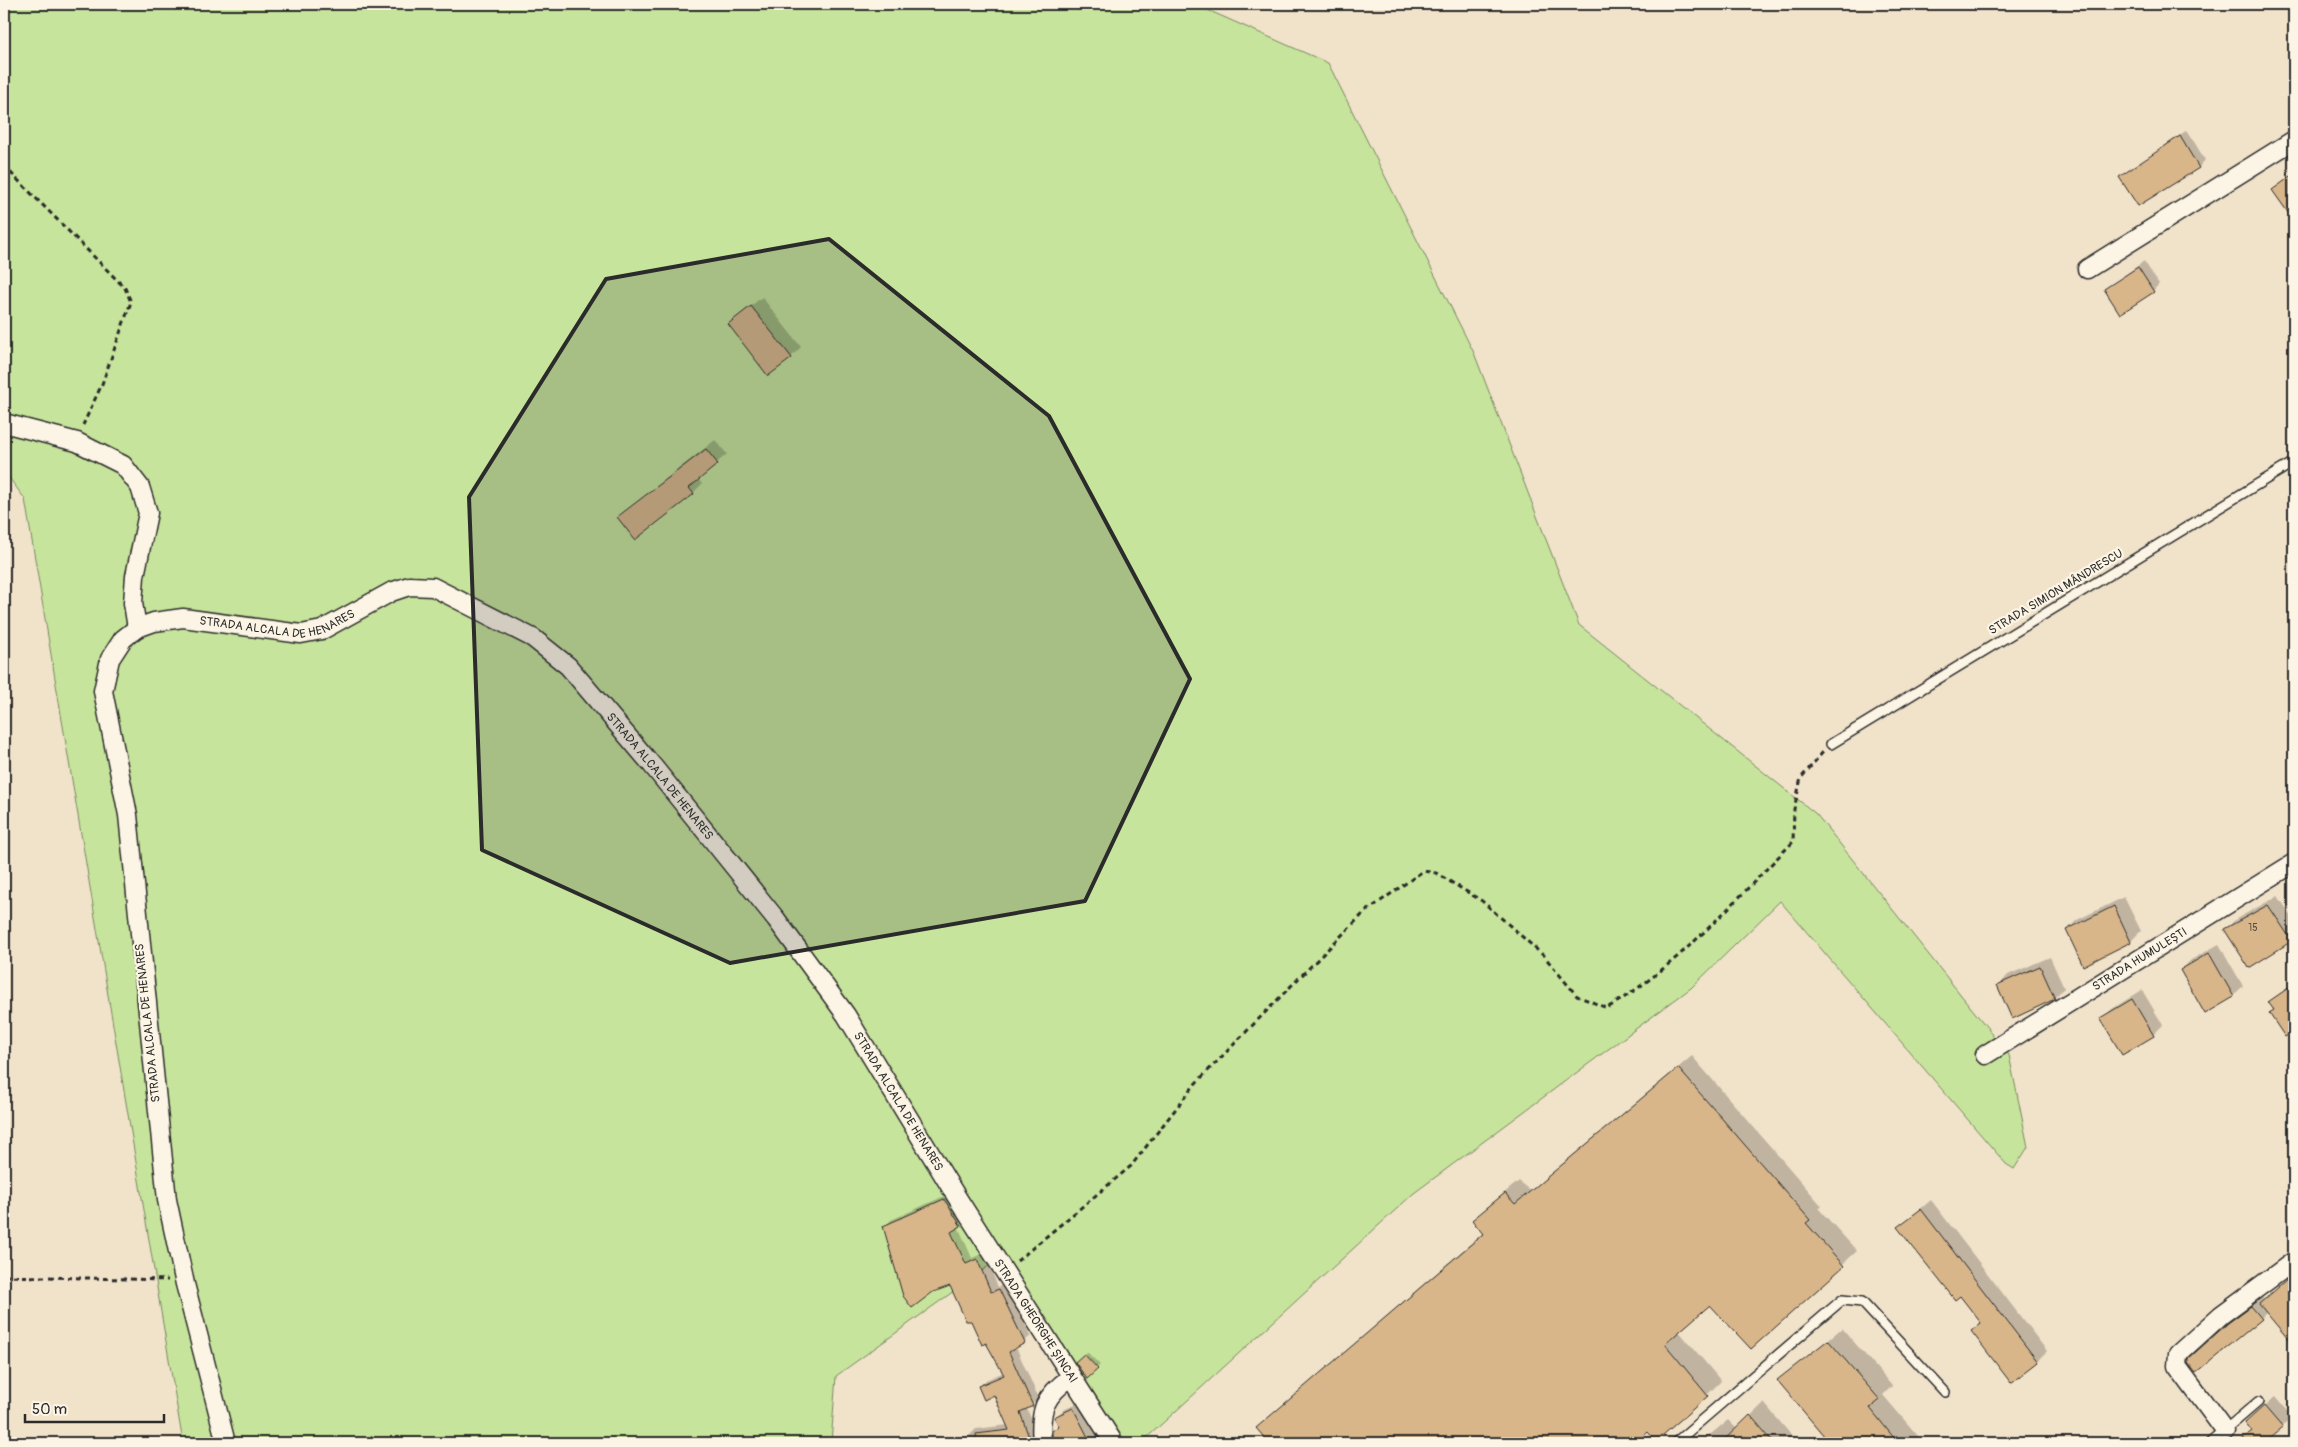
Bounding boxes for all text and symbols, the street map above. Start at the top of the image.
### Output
street label: STRADA SIMION MÂNDRESCU [1986,545,2126,638]
street label: STRADA ALCALA DE HENARES [199,606,357,642]
street label: STRADA ALCALA DE HENARES [603,710,717,843]
house number: 15 [2248,922,2258,934]
street label: STRADA HUMULEȘTI [2089,924,2190,994]
street label: STRADA ALCALA DE HENARES [132,943,164,1103]
street label: STRADA ALCALA DE HENARES [851,1029,947,1174]
street label: STRADA GHEORGHE ȘINCAI [991,1256,1081,1386]
scale bar [25,1392,164,1424]
text: 50 m [32,1400,67,1419]

